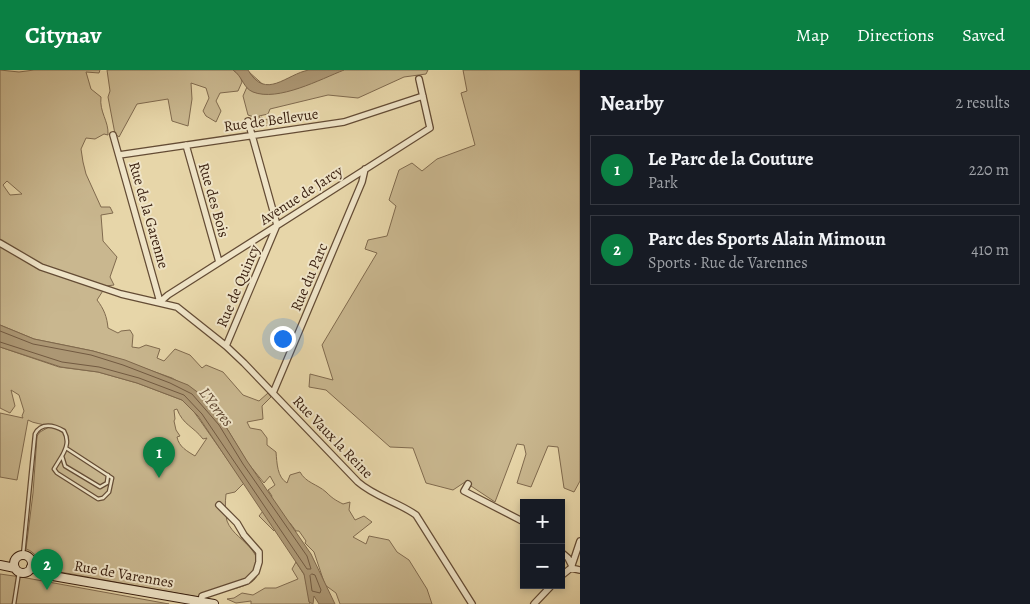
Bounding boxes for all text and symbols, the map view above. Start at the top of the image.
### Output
text: Citynav [25,19,101,51]
text: Map [796,23,829,47]
text: Directions [857,23,934,47]
text: Saved [962,23,1005,47]
text: Nearby [600,89,663,117]
text: 2 results [955,92,1010,114]
street label: Rue de Bellevue [222,103,320,137]
text: Le Parc de la Couture [648,146,813,172]
street label: Rue de la Garenne [124,159,174,271]
text: 1 [614,159,620,181]
text: 220 m [969,159,1009,181]
street label: Rue des Bois [194,160,234,240]
street label: Avenue de Jarcy [255,160,347,230]
text: Park [648,172,678,194]
text: Parc des Sports Alain Mimoun [648,226,886,252]
text: 2 [613,239,621,261]
text: 410 m [971,239,1009,261]
street label: Rue du Parc [286,240,332,314]
street label: Rue de Quincy [212,241,265,331]
text: Sports · Rue de Varennes [648,252,808,274]
your location [270,326,296,352]
water label: L'Yerres [194,383,239,432]
street label: Rue Vaux la Reine [288,391,378,483]
pin: 1 [143,437,175,478]
map controls [520,499,565,589]
button: + [520,499,565,544]
button: − [520,544,565,589]
pin: 2 [31,549,63,590]
street label: Rue de Varennes [73,555,175,593]

